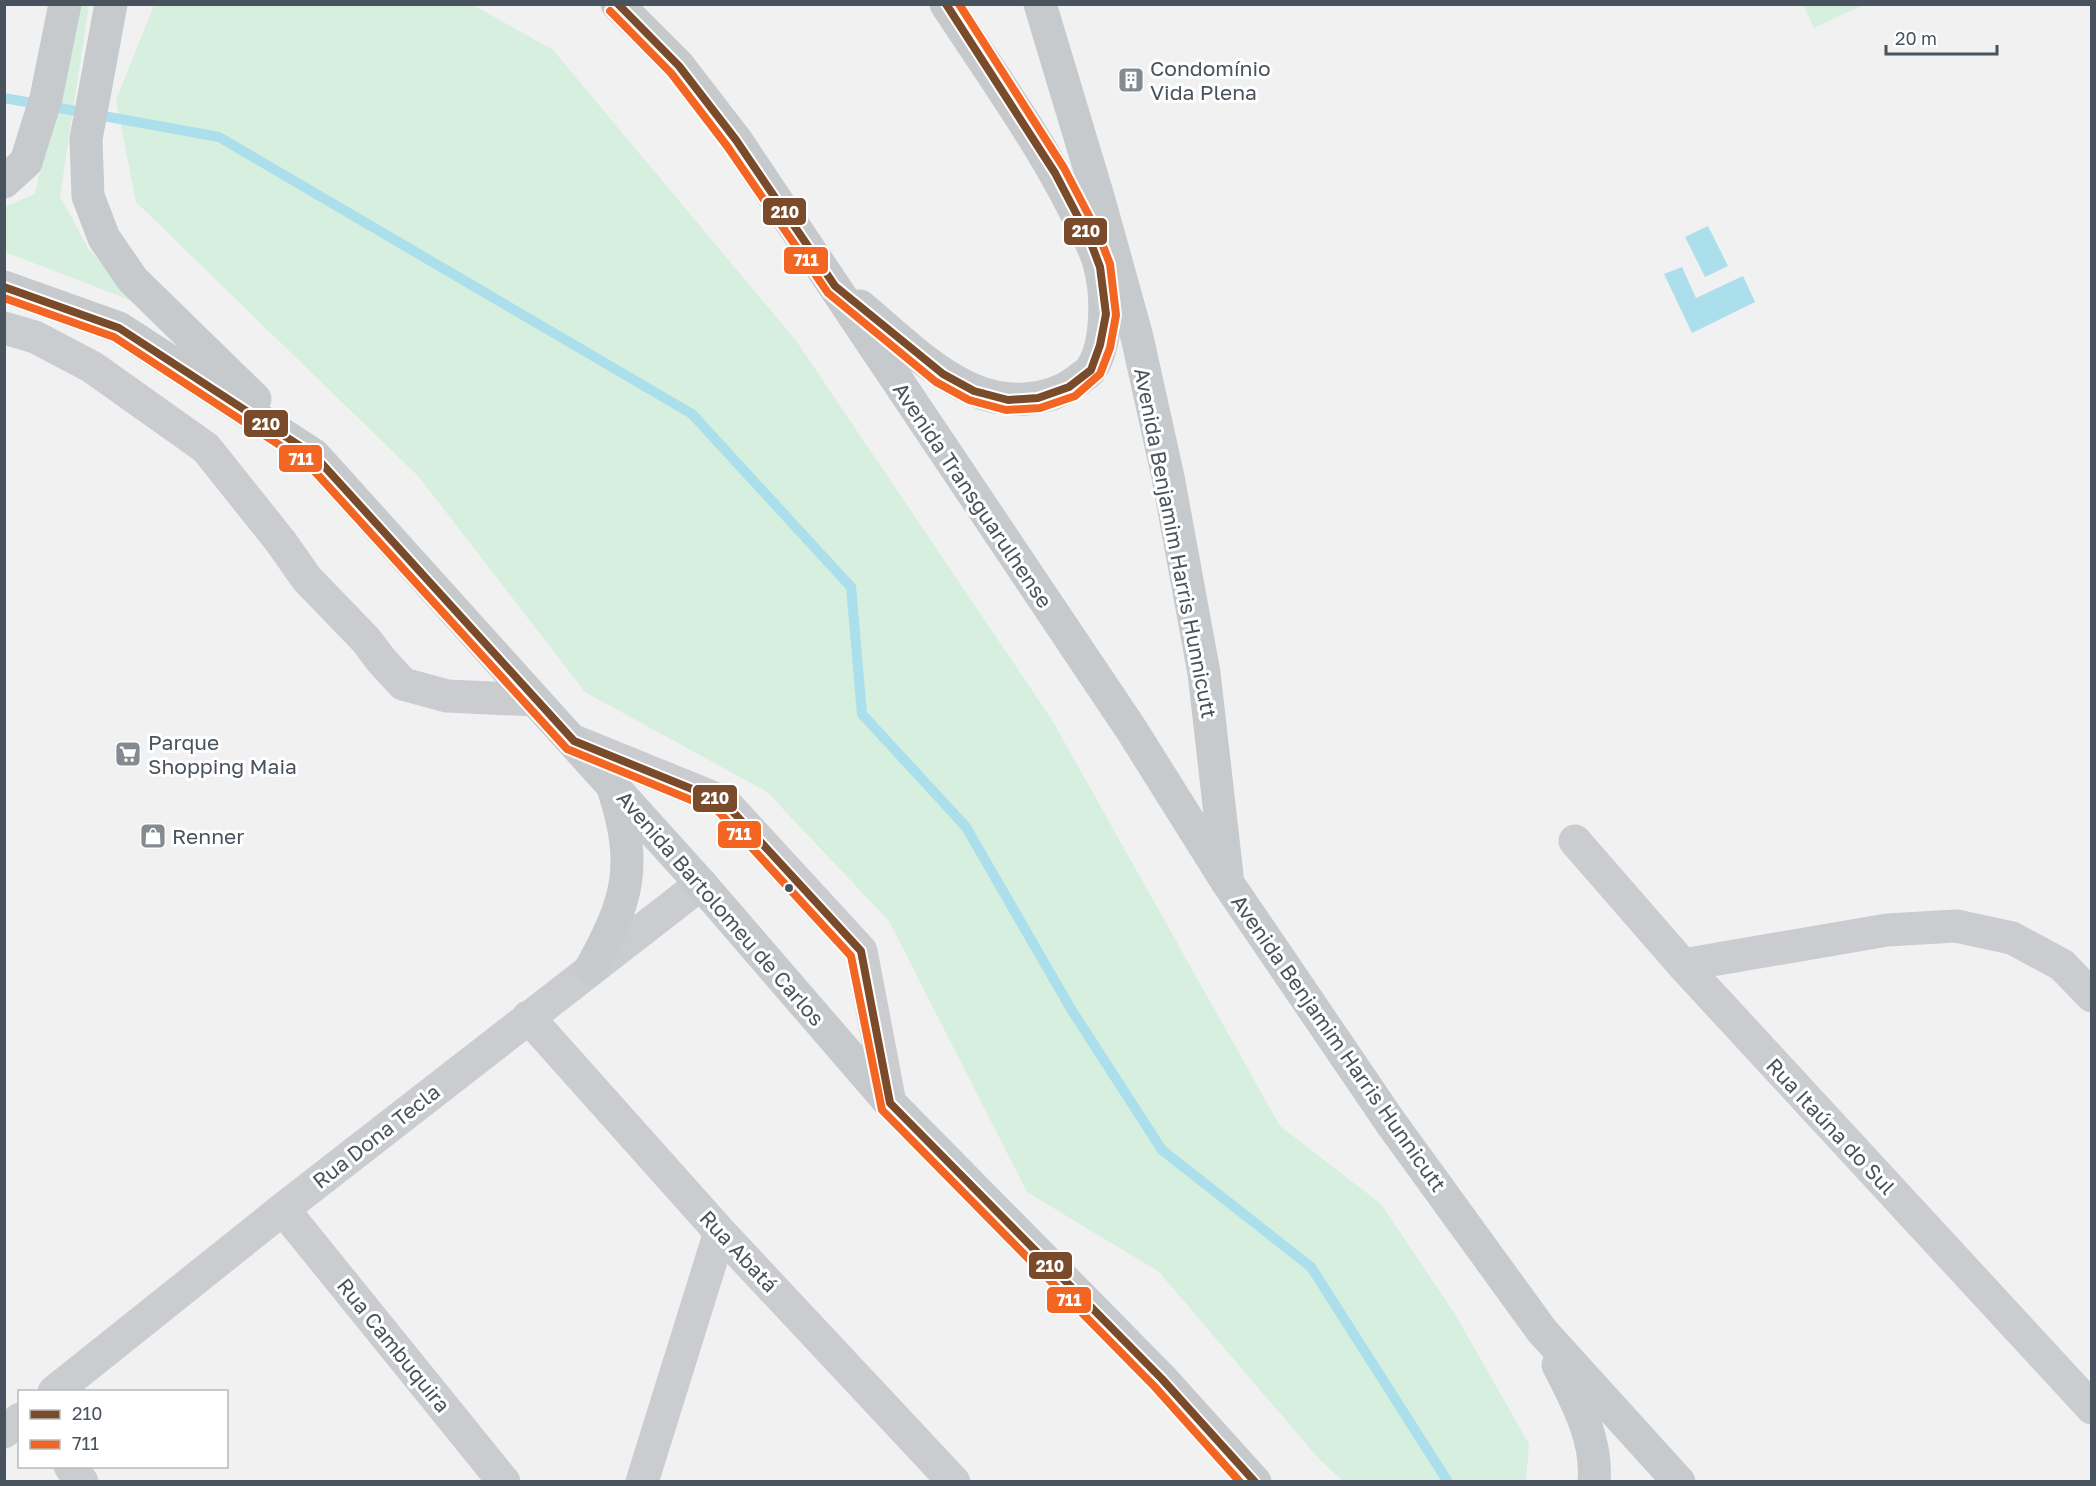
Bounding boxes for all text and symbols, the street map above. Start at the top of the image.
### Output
scale bar [1886,18,1997,56]
text: 20 m [1895,27,1937,49]
place label: Condomínio Vida Plena [1150,55,1271,105]
building icon: Condomínio Vida Plena [1116,65,1146,95]
line badge: 210 [762,197,807,226]
text: 210 [771,202,799,222]
line badge: 210 [1063,217,1108,246]
text: 210 [1072,221,1100,241]
line badge: 711 [783,246,829,275]
text: 711 [793,250,819,270]
street label: Avenida Benjamim Harris Hunnicutt [1129,365,1223,721]
street label: Avenida Transguarulhense [888,377,1058,613]
line badge: 210 [243,409,289,438]
text: 210 [252,414,280,434]
line badge: 711 [278,444,323,473]
text: 711 [288,449,314,469]
place label: Parque Shopping Maia [148,729,297,779]
supermarket icon: Parque Shopping Maia [113,739,143,769]
line badge: 210 [692,784,738,813]
street label: Avenida Bartolomeu de Carlos [612,785,830,1031]
text: 210 [701,788,729,808]
line badge: 711 [717,820,762,849]
shop icon: Renner [138,821,168,851]
place label: Renner [172,823,244,849]
text: 711 [726,824,752,844]
unlabelled marker [783,882,795,894]
street label: Avenida Benjamim Harris Hunnicutt [1226,889,1452,1197]
street label: Rua Itaúna do Sul [1761,1052,1901,1200]
street label: Rua Dona Tecla [307,1078,445,1194]
street label: Rua Abatá [695,1205,783,1297]
line badge: 210 [1028,1251,1073,1280]
text: 210 [1036,1256,1064,1276]
street label: Rua Cambuquira [332,1273,456,1417]
line badge: 711 [1046,1286,1092,1314]
text: 711 [1056,1290,1082,1310]
legend [18,1390,228,1468]
text: 210 [72,1402,102,1424]
text: 711 [72,1432,99,1454]

